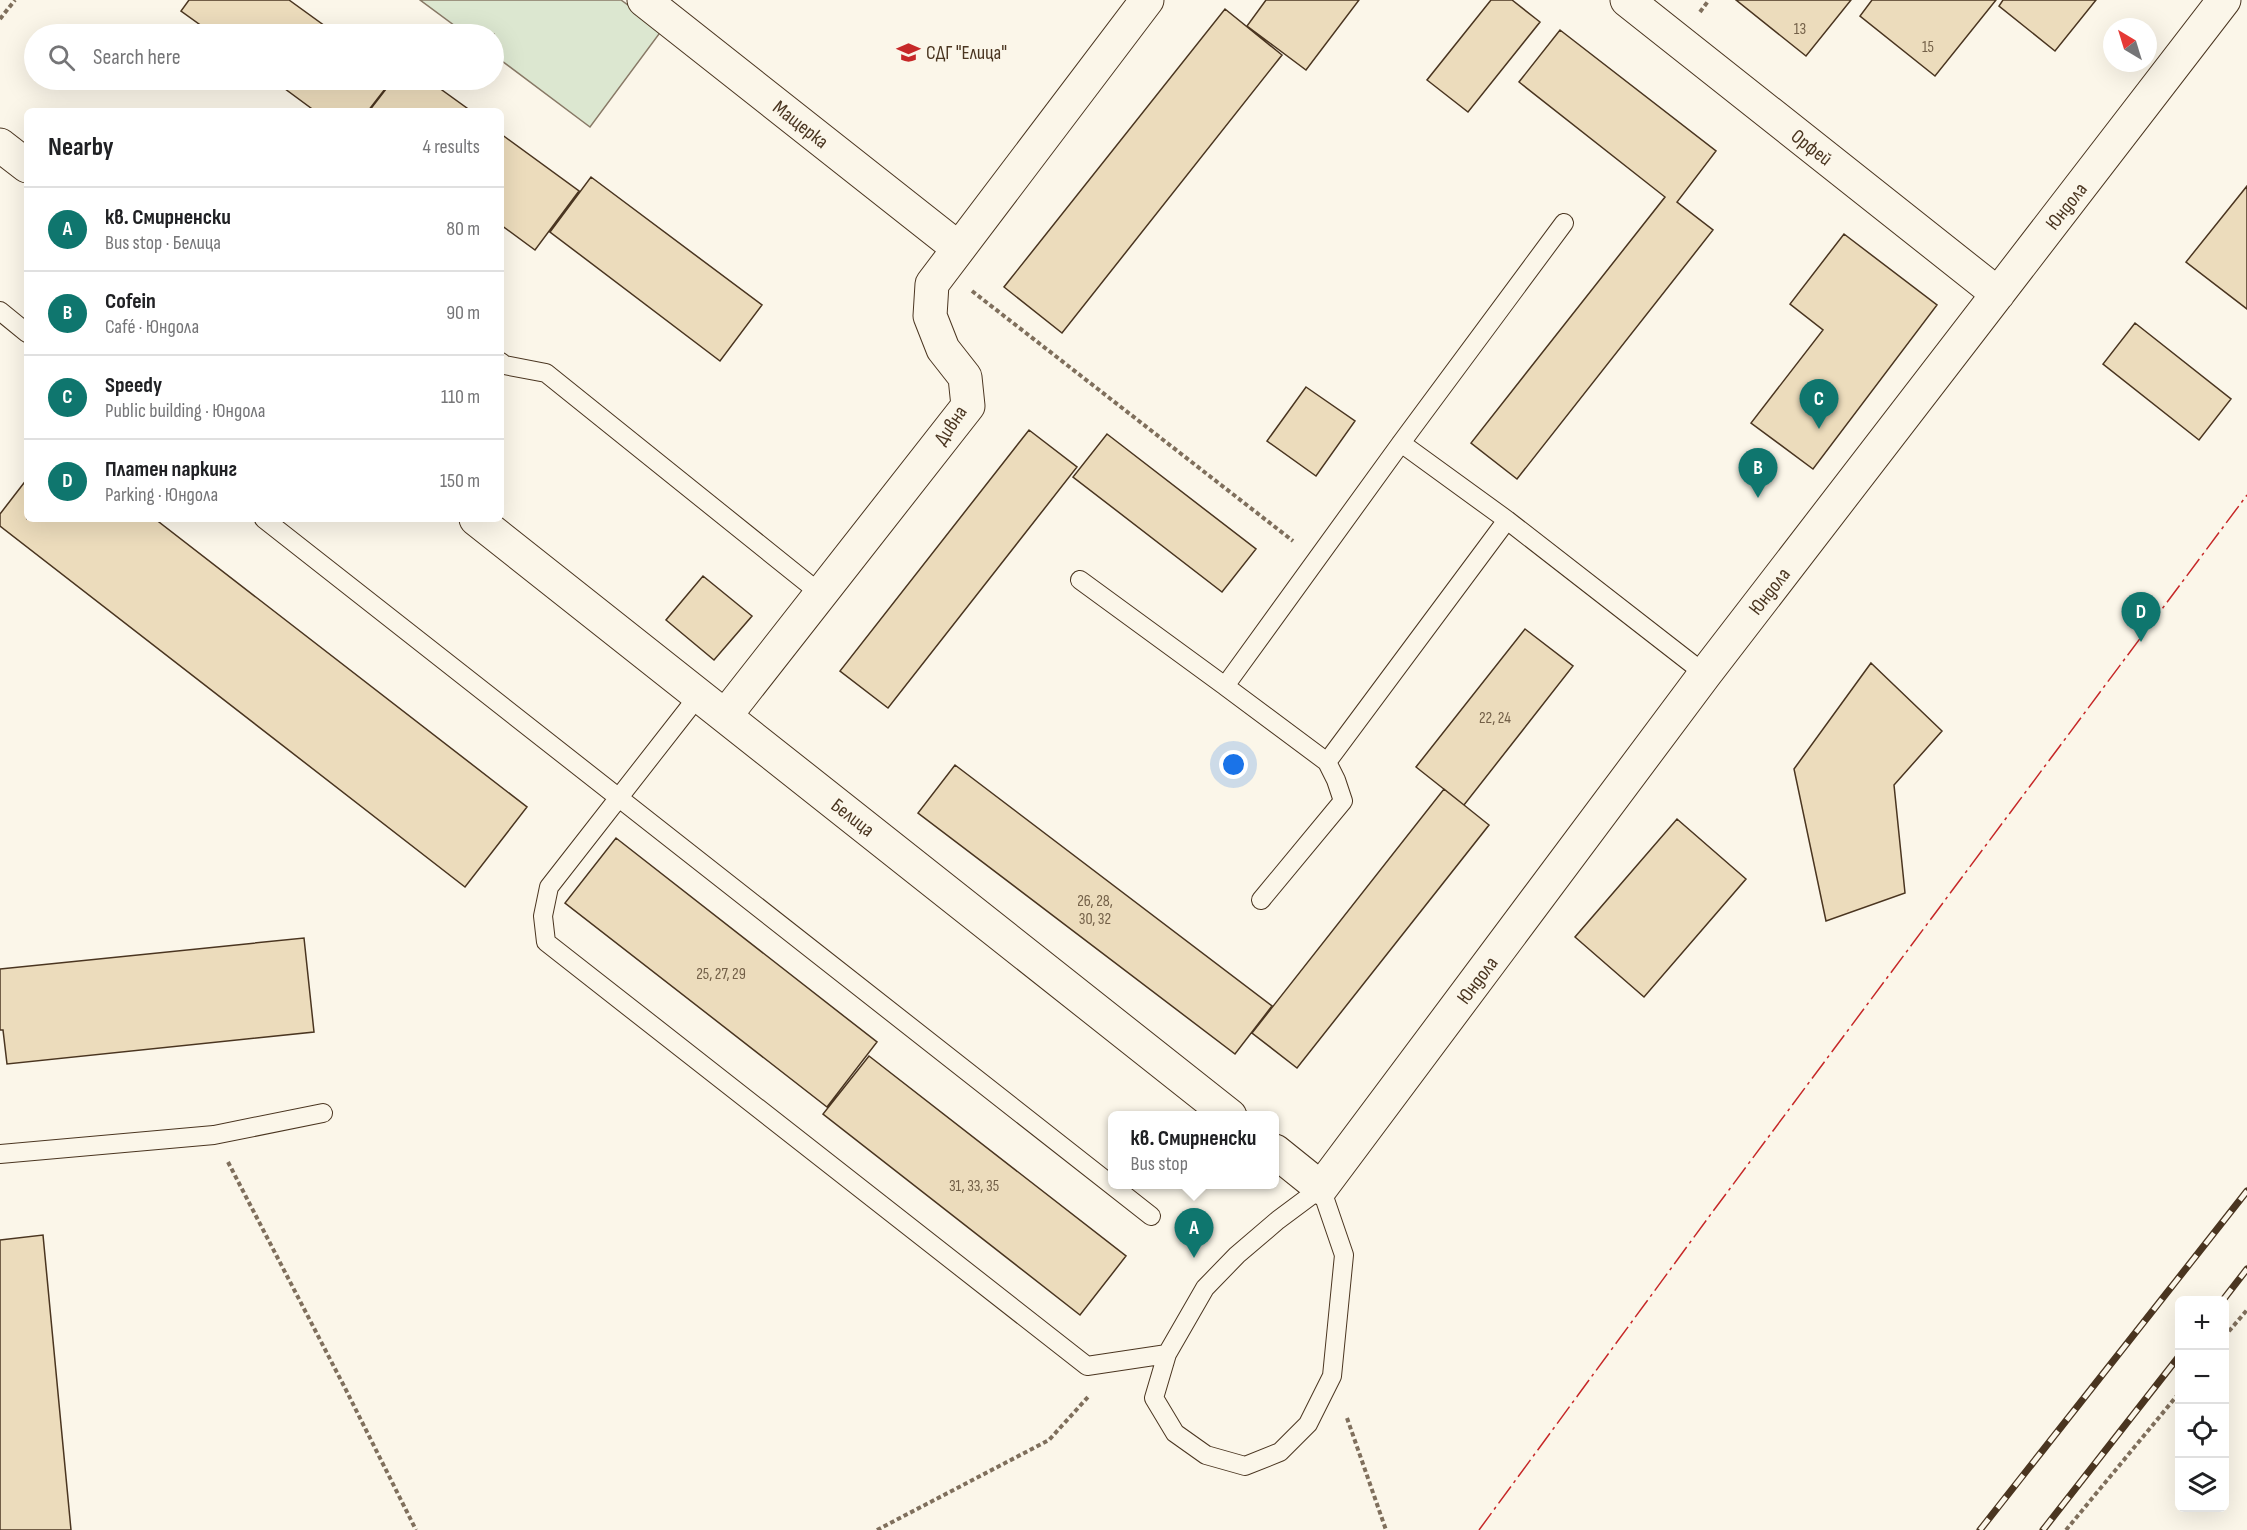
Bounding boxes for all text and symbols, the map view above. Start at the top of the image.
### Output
north arrow [2103,18,2157,72]
house number: 13 [1794,20,1806,39]
search box [24,24,504,90]
house number: 15 [1922,38,1934,57]
school or university icon: СДГ "Елица" [895,39,921,65]
icon: search [45,41,78,74]
place label: СДГ "Елица" [926,41,1007,65]
text: Search here [93,44,180,71]
street label: Мащерка [768,96,833,154]
street label: Орфей [1786,124,1837,171]
text: Nearby [48,132,114,163]
text: 4 results [423,135,480,159]
street label: Юндола [2041,178,2093,235]
text: кв. Смирненски [105,204,231,231]
text: A [63,217,72,241]
text: 80 m [446,217,480,241]
text: Bus stop · Белица [105,231,221,255]
text: Cofein [105,288,156,315]
text: B [63,301,72,325]
text: 90 m [446,301,480,325]
text: Café · Юндола [105,315,199,339]
text: Speedy [105,372,162,399]
pin: C [1800,380,1838,429]
text: C [62,385,73,409]
text: 110 m [441,385,480,409]
text: Public building · Юндола [105,399,266,423]
street label: Дивна [929,401,973,450]
pin: B [1738,448,1778,498]
text: Платен паркинг [105,456,237,483]
text: D [62,469,73,493]
text: 150 m [440,469,480,493]
text: Parking · Юндола [105,483,218,507]
street label: Юндола [1744,563,1796,620]
pin: D [2122,592,2160,642]
house number: 22, 24 [1479,709,1511,728]
your location [1219,750,1248,779]
street label: Белица [826,793,879,842]
house number: 26, 28, 30, 32 [1077,892,1113,929]
street label: Юндола [1452,952,1503,1009]
house number: 25, 27, 29 [696,965,746,984]
popup [1108,1111,1279,1189]
text: кв. Смирненски [1131,1125,1256,1152]
text: Bus stop [1131,1152,1188,1176]
house number: 31, 33, 35 [949,1177,999,1196]
pin: A [1174,1208,1214,1258]
map controls [2175,1296,2229,1512]
button: + [2175,1296,2229,1350]
button: − [2175,1350,2229,1404]
button: locate [2175,1404,2229,1458]
button: layers [2175,1458,2229,1512]

